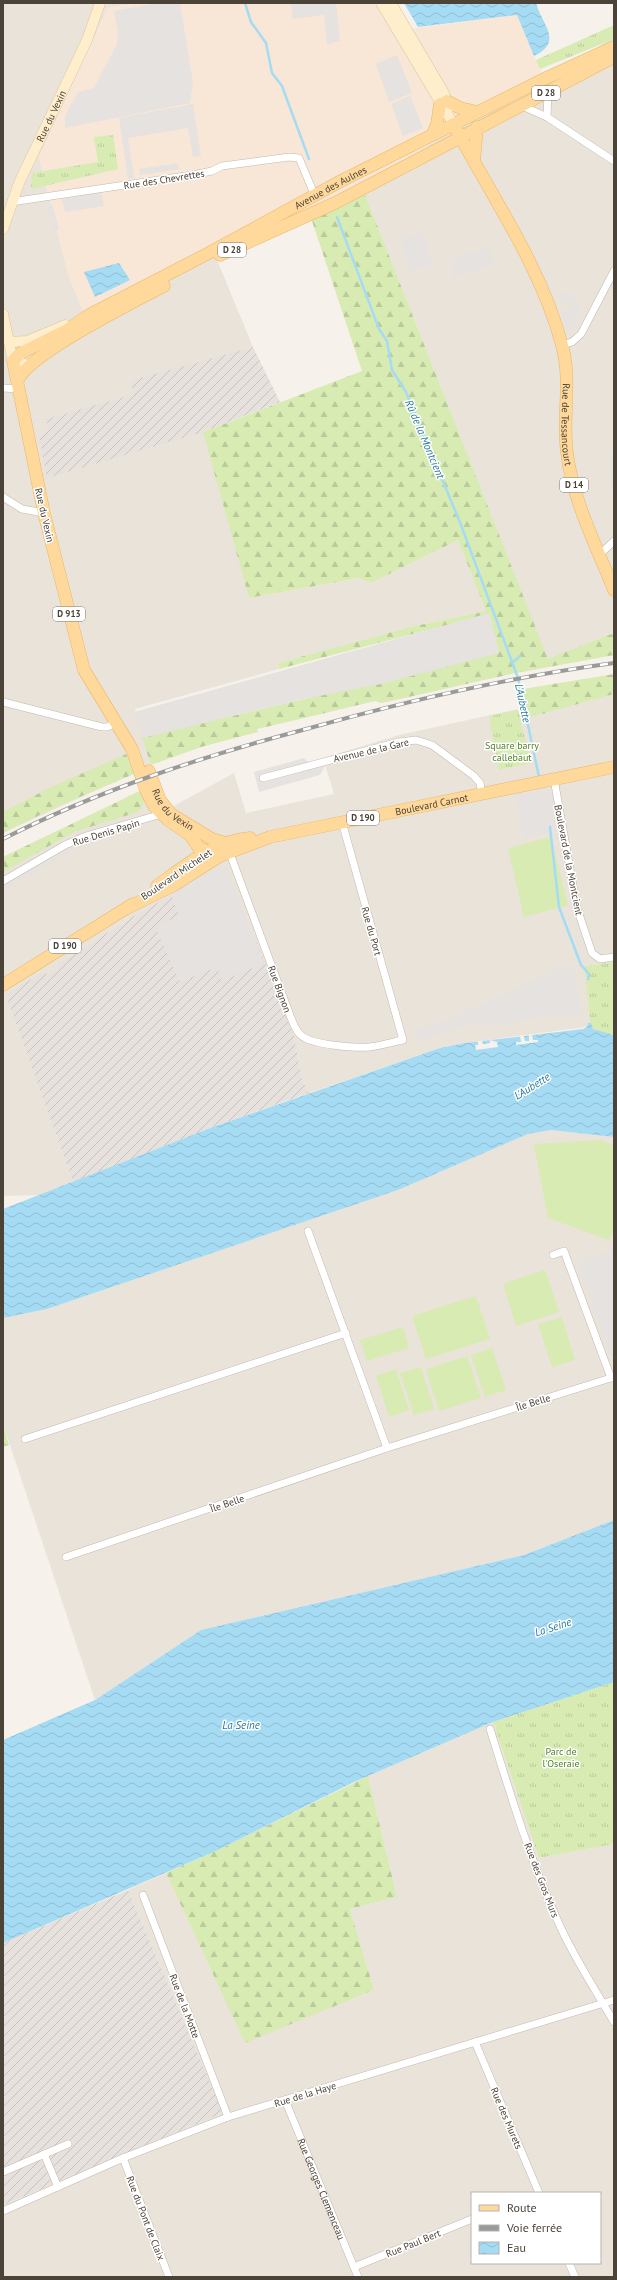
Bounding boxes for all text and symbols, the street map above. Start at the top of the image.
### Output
road number: D 28 [532,86,560,100]
street label: Rue du Vexin [34,88,69,144]
street label: Avenue des Aulnes [292,163,369,212]
street label: Rue des Chevrettes [123,167,205,192]
road number: D 28 [218,243,246,257]
street label: Rue de Tessancourt [558,383,575,467]
water label: Rû de la Montcient [402,397,448,481]
road number: D 14 [560,478,588,492]
street label: Rue du Vexin [32,487,57,544]
road number: D 913 [53,607,85,621]
water label: L'Aubette [512,682,534,724]
street label: Avenue de la Gare [332,735,410,765]
park label: Square barry callebaut [485,739,539,764]
street label: Rue du Vexin [149,787,196,833]
street label: Boulevard Carnot [394,791,470,818]
street label: Boulevard de la Montcient [551,804,586,917]
road number: D 190 [347,811,379,825]
street label: Rue Denis Papin [71,816,141,849]
street label: Boulevard Michelet [138,846,215,903]
street label: Rue du Port [358,905,385,958]
road number: D 190 [49,939,81,953]
street label: Rue Bignon [265,964,294,1015]
water label: L'Aubette [511,1070,553,1102]
street label: Île Belle [513,1391,552,1414]
street label: Île Belle [207,1492,246,1516]
water label: La Seine [533,1615,573,1639]
water label: La Seine [222,1718,260,1732]
park label: Parc de l'Oseraie [543,1745,579,1770]
street label: Rue des Gros Murs [521,1841,562,1919]
street label: Rue de la Motte [166,1972,203,2040]
street label: Rue de la Haye [273,2079,338,2110]
street label: Rue des Murets [488,2085,525,2151]
street label: Rue Georges Clemenceau [294,2136,348,2242]
street label: Rue du Pont de Claix [123,2174,168,2262]
legend [471,2192,601,2264]
text: Route [507,2200,537,2215]
text: Voie ferrée [506,2220,562,2235]
street label: Rue Paul Bert [384,2226,443,2260]
text: Eau [507,2240,526,2255]

